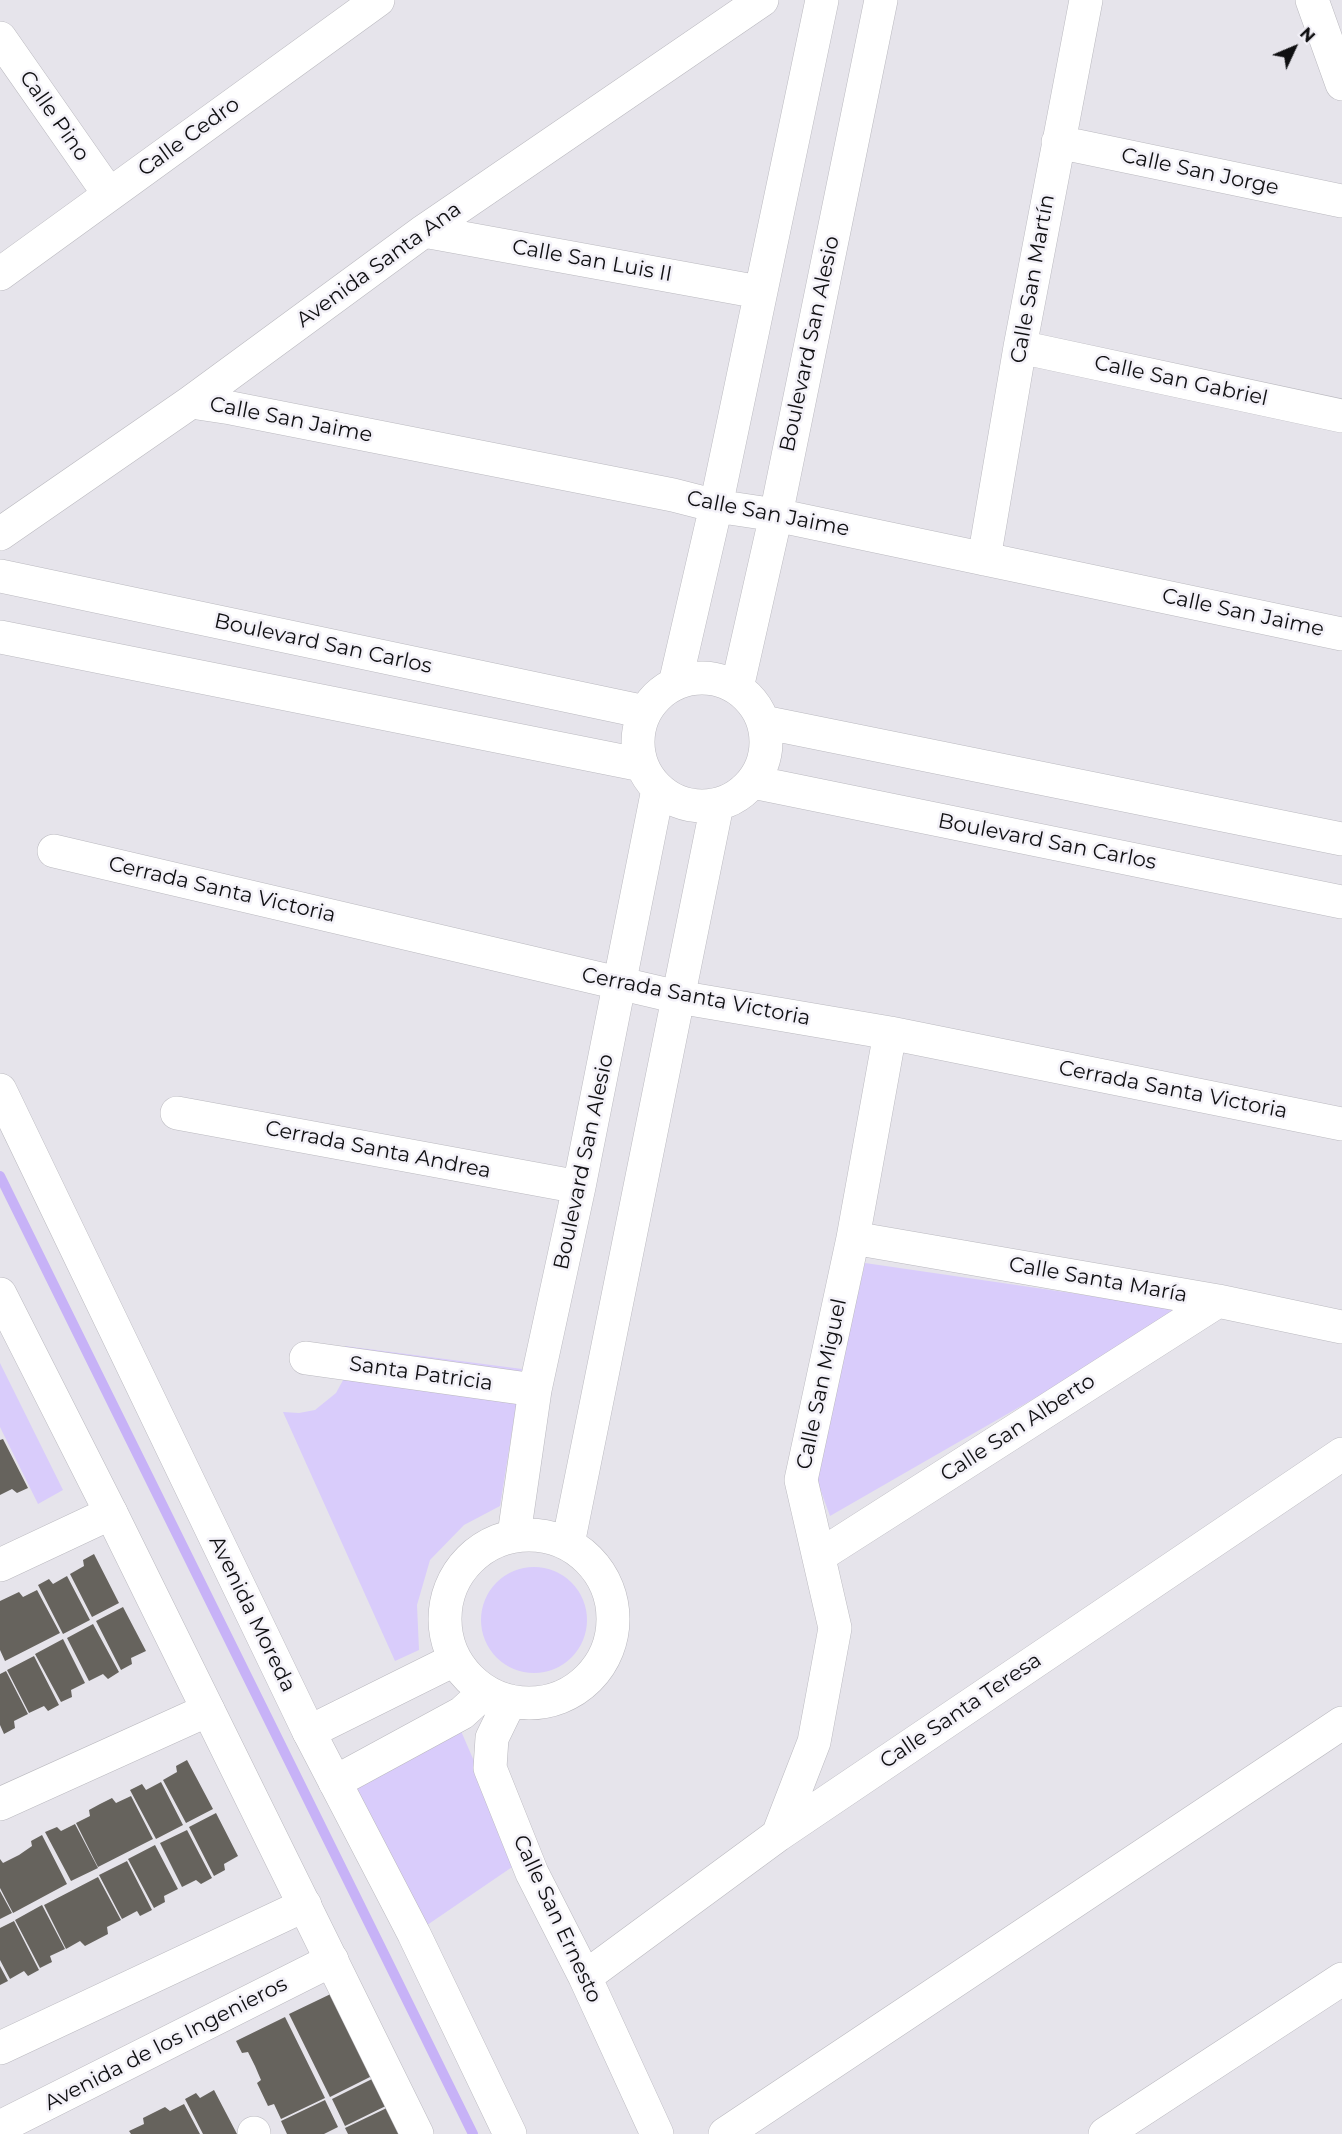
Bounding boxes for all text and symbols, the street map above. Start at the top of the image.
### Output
north arrow [1264,18,1324,78]
text: N [1296,24,1319,46]
street label: Calle Pino [14,66,94,166]
street label: Calle Cedro [133,92,245,182]
street label: Calle San Jorge [1119,143,1281,201]
street label: Calle San Martín [1006,193,1060,365]
street label: Avenida Santa Ana [292,197,466,333]
street label: Boulevard San Alesio [775,234,845,454]
street label: Calle San Luis II [510,235,674,287]
street label: Calle San Gabriel [1092,350,1270,412]
street label: Calle San Jaime [208,392,374,448]
street label: Calle San Jaime [685,486,851,542]
street label: Calle San Jaime [1160,584,1326,642]
street label: Boulevard San Carlos [212,609,434,679]
street label: Boulevard San Carlos [936,808,1158,876]
street label: Cerrada Santa Victoria [106,852,338,928]
street label: Cerrada Santa Victoria [580,962,812,1032]
street label: Boulevard San Alesio [549,1052,619,1272]
street label: Cerrada Santa Victoria [1057,1055,1289,1125]
street label: Cerrada Santa Andrea [263,1116,493,1184]
street label: Calle Santa María [1007,1252,1189,1308]
street label: Calle San Miguel [792,1296,852,1472]
street label: Santa Patricia [348,1351,494,1397]
street label: Calle San Alberto [936,1369,1100,1487]
street label: Avenida Moreda [203,1532,301,1696]
street label: Calle Santa Teresa [876,1648,1046,1774]
street label: Calle San Ernesto [507,1831,607,2007]
street label: Avenida de los Ingenieros [40,1972,292,2116]

